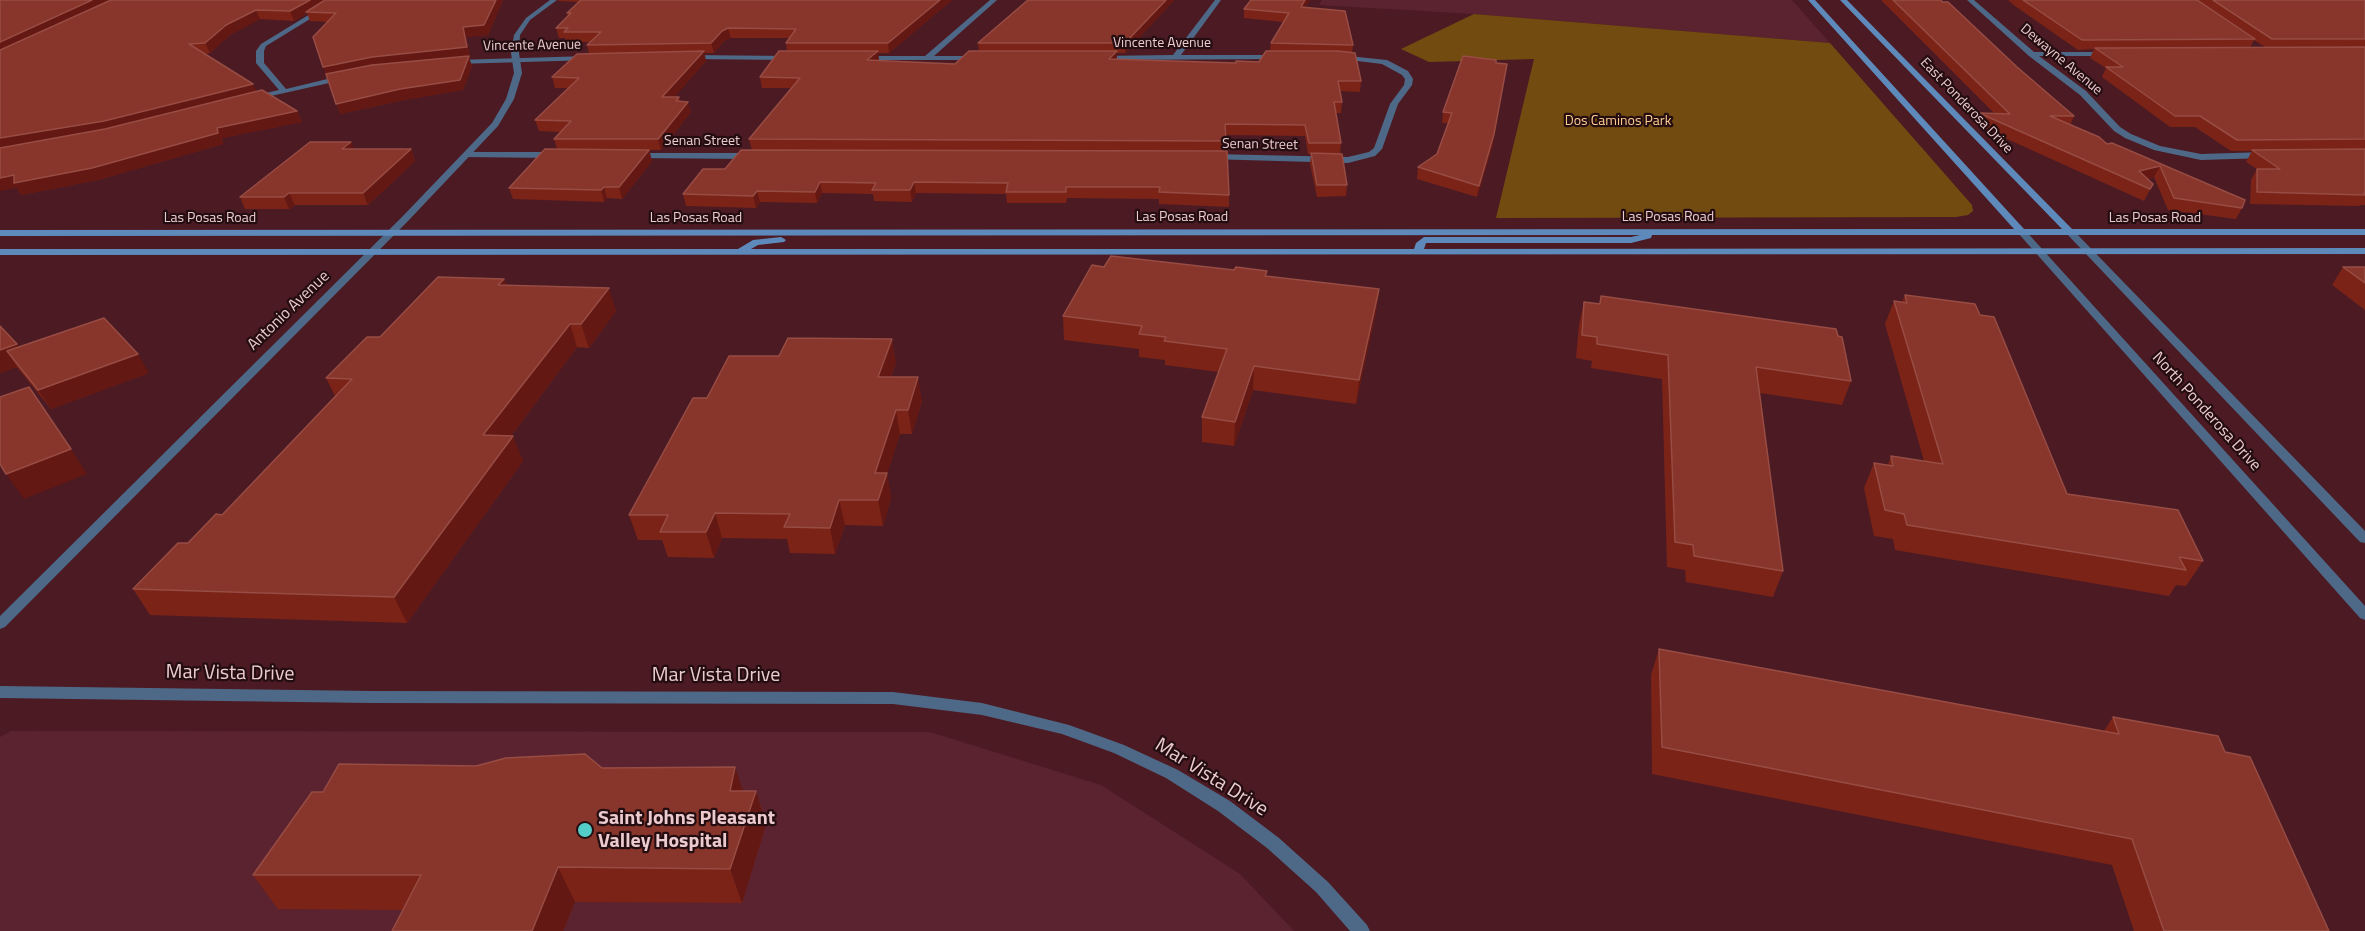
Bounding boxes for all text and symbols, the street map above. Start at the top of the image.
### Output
street label: Dewayne Avenue [2017,21,2105,99]
street label: Vincente Avenue [1113,36,1211,52]
street label: Vincente Avenue [483,37,581,55]
street label: East Ponderosa Drive [1916,55,2016,157]
park label: Dos Caminos Park [1565,114,1671,130]
street label: Senan Street [664,134,740,150]
street label: Senan Street [1222,136,1298,154]
street label: Las Posas Road [1136,210,1228,226]
street label: Las Posas Road [1622,210,1714,226]
street label: Las Posas Road [164,211,256,227]
street label: Las Posas Road [650,211,742,227]
street label: Las Posas Road [2109,211,2201,227]
street label: Antonio Avenue [244,267,334,355]
street label: North Ponderosa Drive [2148,349,2264,475]
street label: Mar Vista Drive [165,661,295,687]
street label: Mar Vista Drive [652,664,780,688]
street label: Mar Vista Drive [1150,734,1272,822]
place label: Saint Johns Pleasant Valley Hospital [598,807,775,854]
marker: Saint Johns Pleasant Valley Hospital [576,821,594,839]

